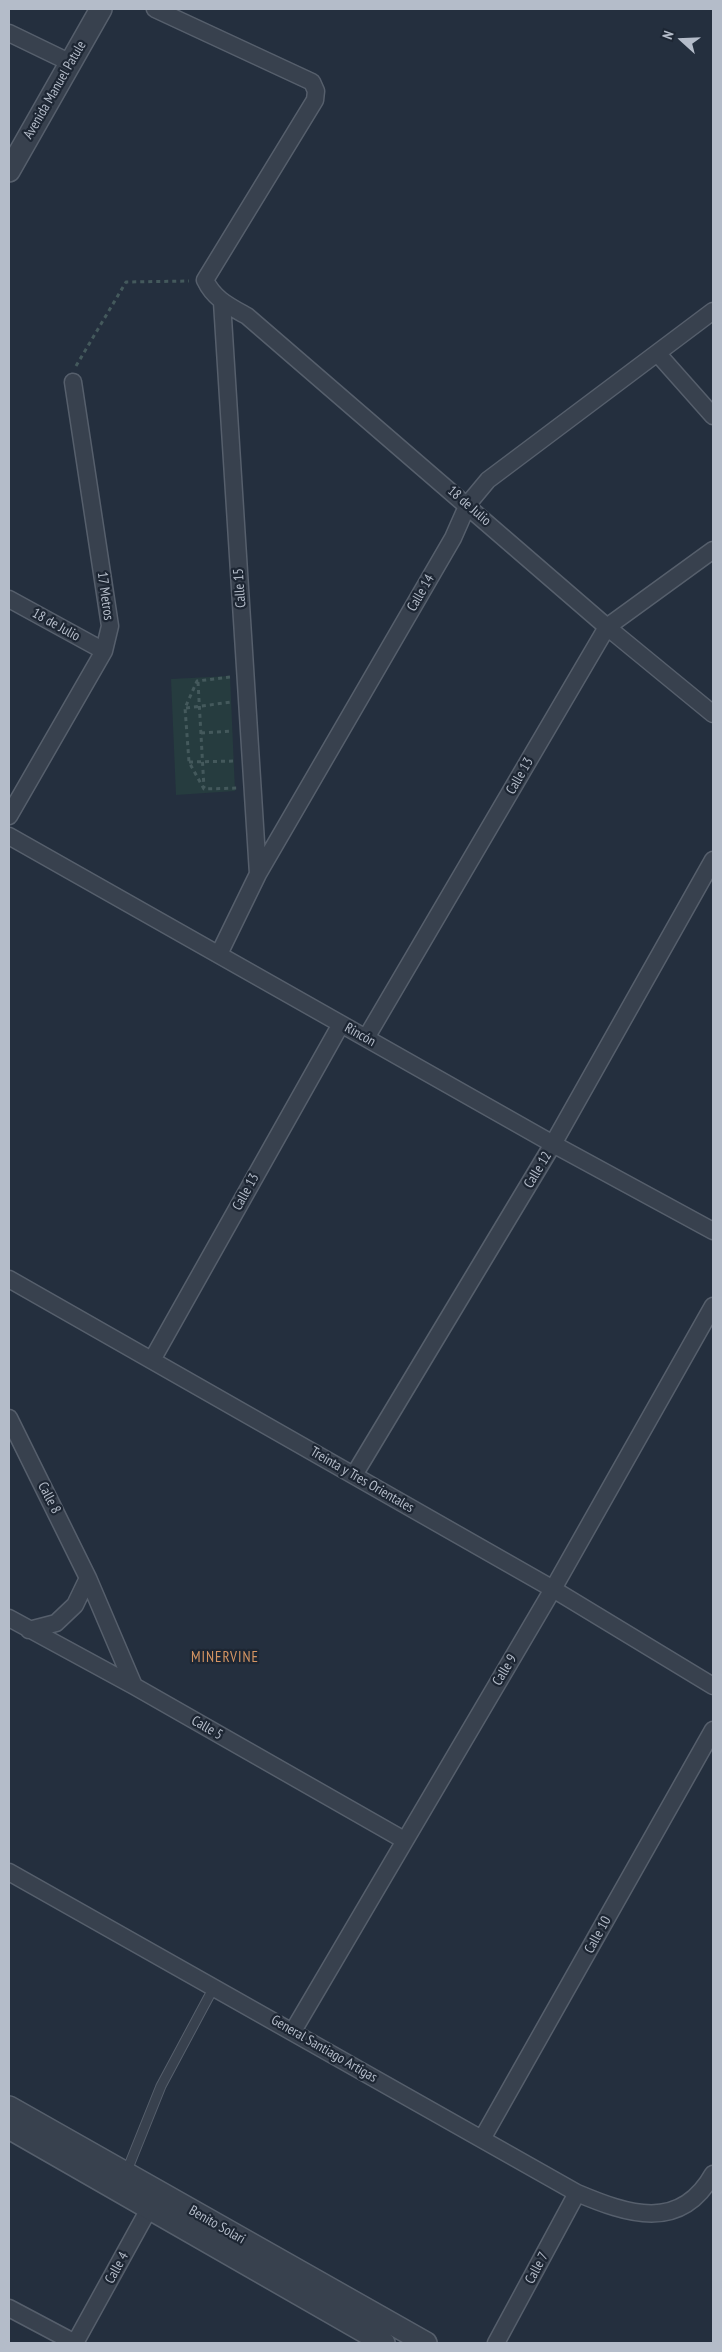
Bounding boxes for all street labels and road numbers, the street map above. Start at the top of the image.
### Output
street label: Avenida Manuel Patule [20,38,90,142]
street label: 18 de Julio [444,483,494,529]
street label: Calle 15 [230,568,250,608]
street label: 17 Metros [93,571,117,621]
street label: Calle 14 [404,572,438,614]
street label: 18 de Julio [29,605,83,645]
street label: Calle 13 [503,755,537,797]
street label: Rincón [342,1020,378,1050]
street label: Calle 12 [521,1149,555,1191]
street label: Calle 13 [229,1171,263,1213]
street label: Treinta y Tres Orientales [307,1444,417,1516]
street label: Calle 8 [34,1479,64,1517]
street label: Calle 9 [489,1651,521,1689]
street label: Calle 5 [188,1712,226,1744]
street label: Calle 10 [581,1914,615,1956]
street label: General Santiago Artigas [268,2012,380,2086]
street label: Benito Solari [186,2202,248,2248]
street label: Calle 4 [102,2249,132,2287]
street label: Calle 7 [522,2249,552,2287]

